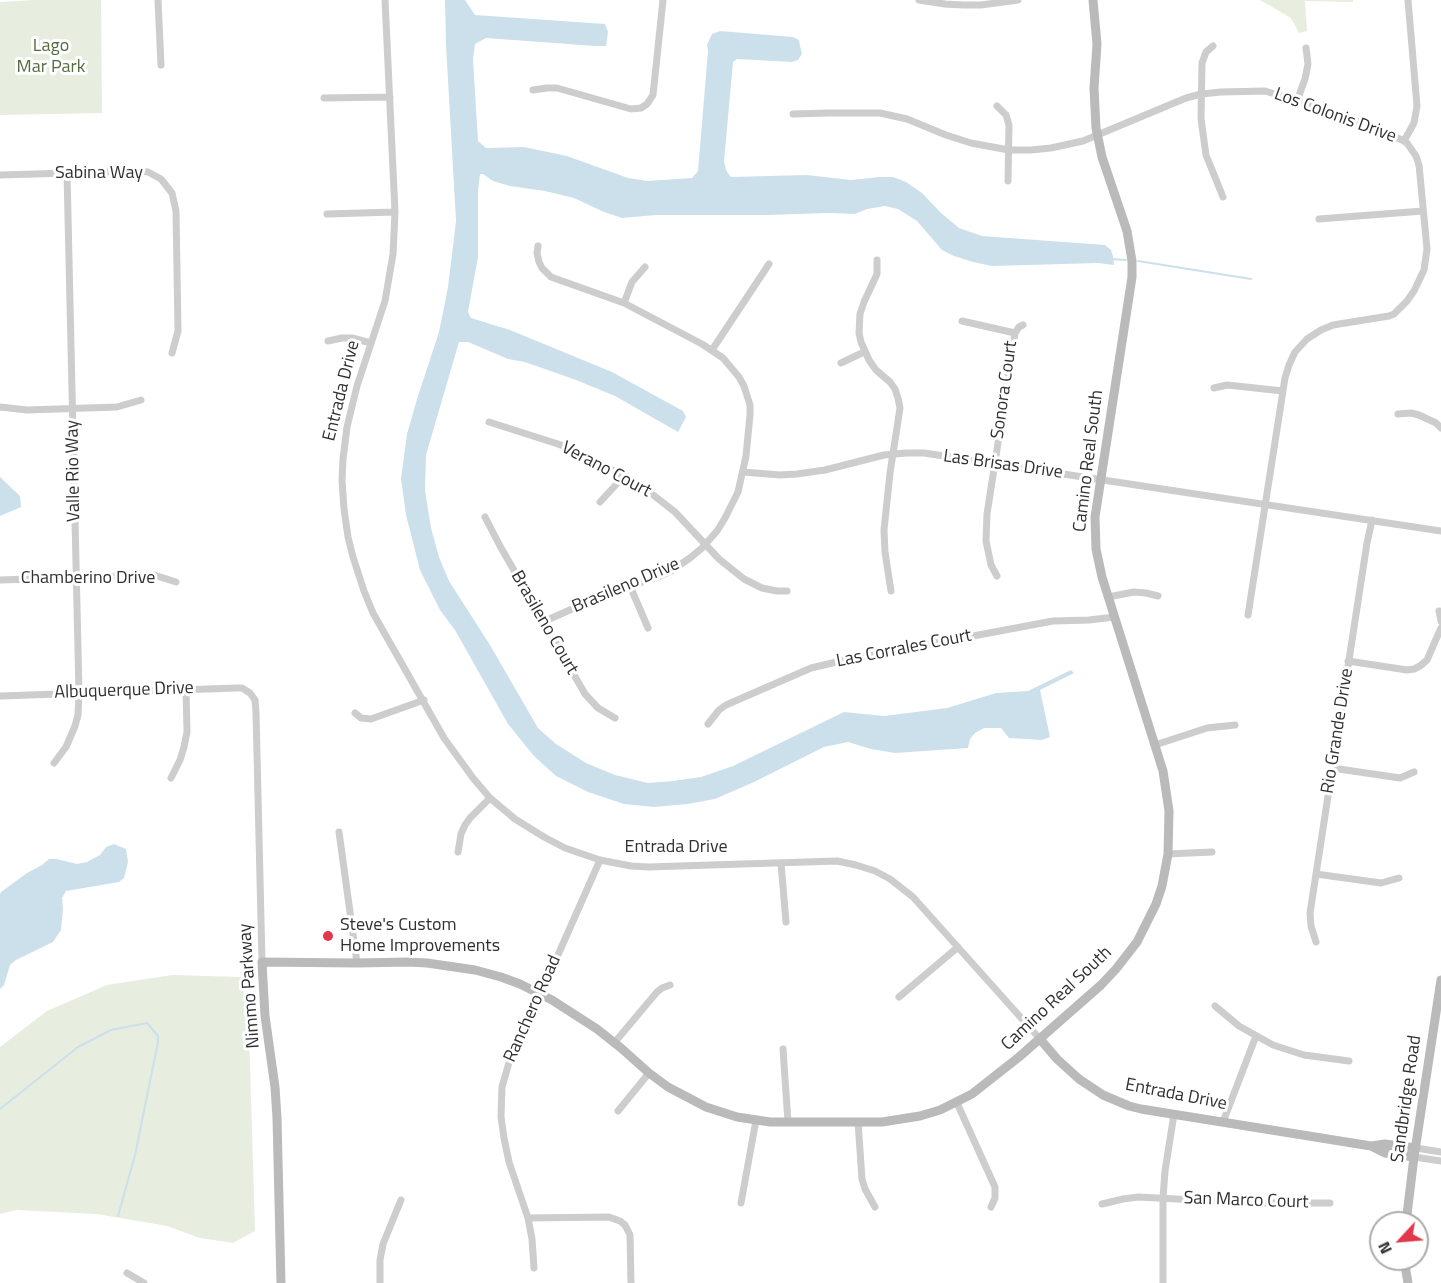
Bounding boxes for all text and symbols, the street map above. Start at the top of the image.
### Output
park label: Lago Mar Park [17,36,85,78]
street label: Los Colonis Drive [1271,84,1399,148]
street label: Sabina Way [55,163,143,185]
street label: Entrada Drive [319,338,365,444]
street label: Sonora Court [987,340,1023,440]
street label: Camino Real South [1070,389,1108,533]
street label: Valle Rio Way [62,420,86,522]
street label: Verano Court [557,437,655,503]
street label: Las Brisas Drive [942,446,1064,484]
street label: Brasileno Drive [569,554,683,618]
street label: Brasileno Court [506,567,582,679]
street label: Chamberino Drive [21,568,155,590]
street label: Las Corrales Court [835,625,973,673]
street label: Rio Grande Drive [1317,667,1359,795]
street label: Albuquerque Drive [54,678,194,704]
street label: Entrada Drive [625,837,727,859]
place label: Steve's Custom Home Improvements [340,915,500,958]
street label: Nimmo Parkway [235,923,265,1049]
marker: Steve's Custom Home Improvements [321,929,335,943]
street label: Camino Real South [997,942,1117,1056]
street label: Ranchero Road [500,952,566,1066]
street label: Sandbridge Road [1387,1034,1427,1164]
street label: Entrada Drive [1123,1075,1229,1115]
street label: San Marco Court [1183,1188,1309,1214]
north arrow [1369,1211,1429,1271]
text: N [1371,1238,1398,1258]

